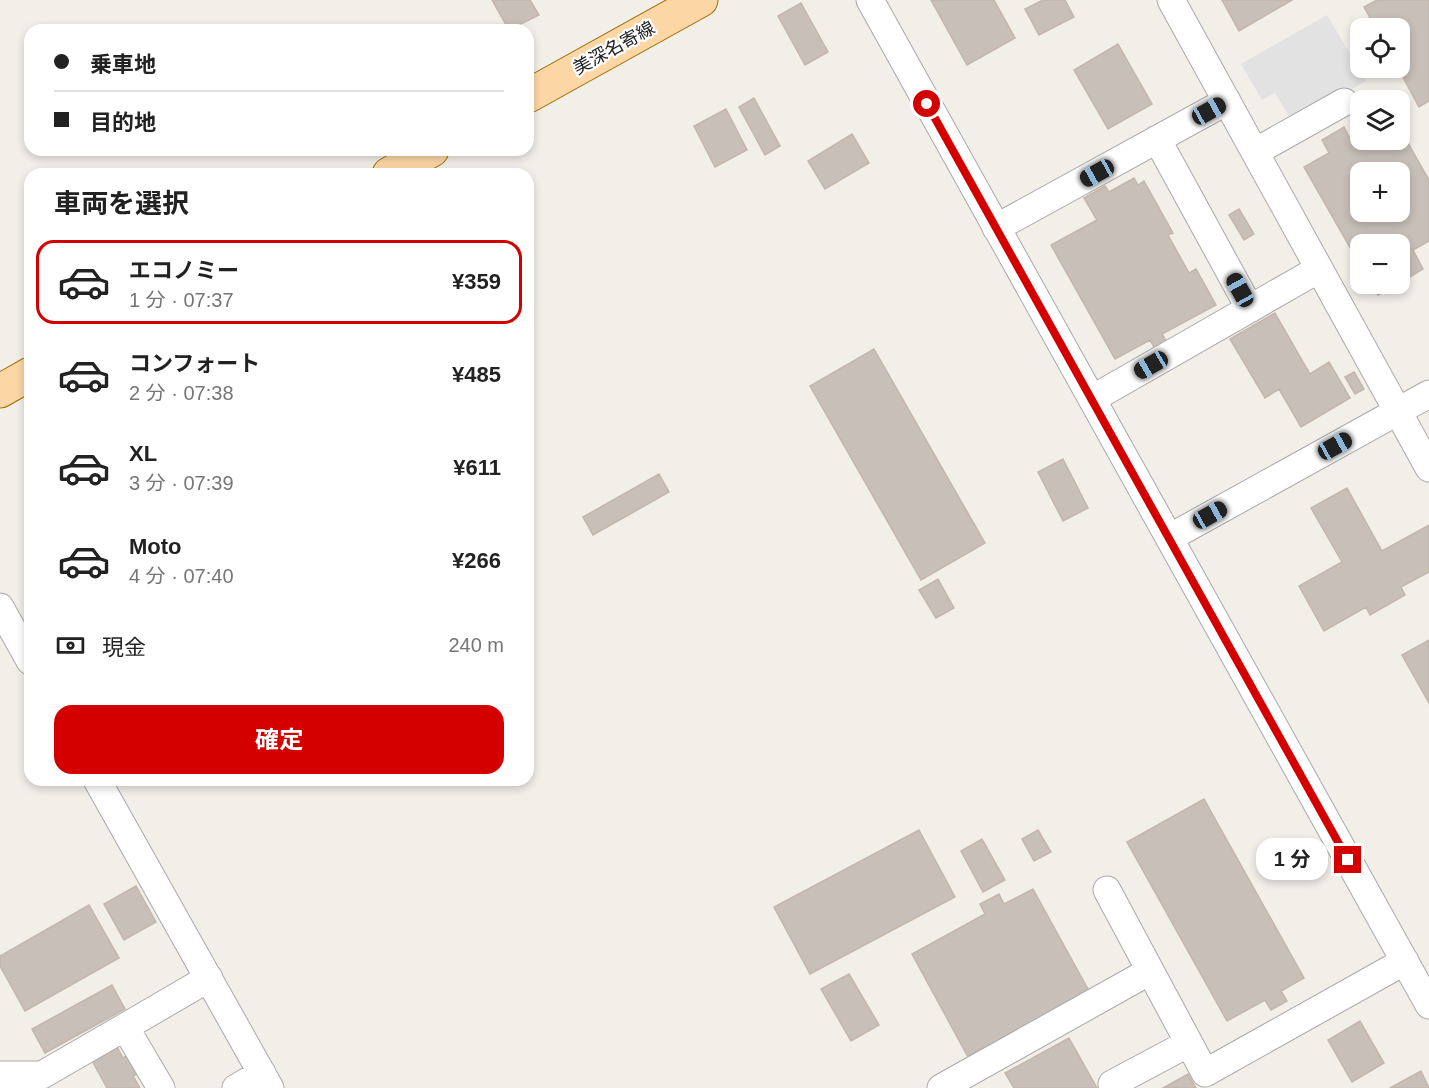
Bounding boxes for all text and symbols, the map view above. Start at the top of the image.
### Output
street label: 美深名寄線 [570,17,658,79]
map controls [1350,18,1410,294]
button: locate [1350,18,1410,78]
text: 乗車地 [90,52,156,77]
route start [913,90,940,117]
button: layers [1350,90,1410,150]
car [1189,94,1229,128]
text: 目的地 [90,110,156,135]
car [1077,156,1117,190]
button: + [1350,162,1410,222]
text: 車両を選択 [54,189,189,219]
button: − [1350,234,1410,294]
icon: car [57,255,111,309]
text: エコノミー [129,258,239,283]
text: ¥359 [452,269,501,294]
car [1223,270,1257,310]
text: 1 分 · 07:37 [129,289,234,311]
icon: car [57,348,111,402]
car [1131,348,1171,382]
text: コンフォート [129,351,260,376]
text: ¥485 [452,362,501,387]
text: 2 分 · 07:38 [129,382,234,404]
car [1315,429,1355,463]
icon: car [57,441,111,495]
text: XL [129,441,157,466]
text: ¥611 [453,455,501,480]
text: 3 分 · 07:39 [129,472,234,494]
car [1190,498,1230,532]
icon: car [57,534,111,588]
text: Moto [129,534,182,559]
text: ¥266 [452,548,501,573]
text: 4 分 · 07:40 [129,565,234,587]
icon: cash [54,629,87,662]
text: 240 m [448,634,504,656]
text: 現金 [102,635,146,660]
button: 確定 [54,705,504,774]
callout: 1 分 [1255,839,1327,881]
route end [1334,846,1361,873]
text: 1 分 [1274,848,1310,870]

